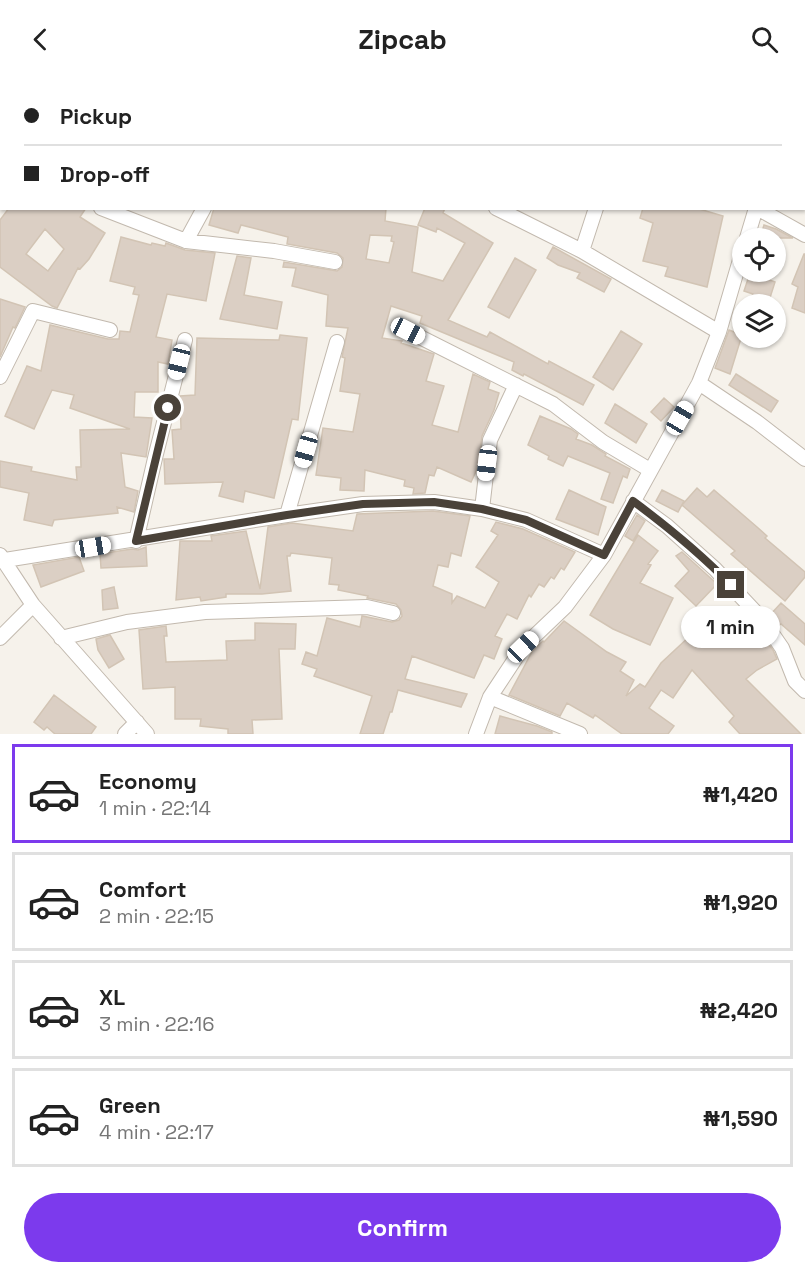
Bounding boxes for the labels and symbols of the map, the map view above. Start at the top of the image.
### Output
car [388,315,428,347]
car [166,342,192,382]
route start [154,394,181,421]
car [663,398,697,438]
car [292,430,320,470]
car [476,444,498,482]
car [74,535,112,559]
route end [717,571,744,598]
callout: 1 min [682,606,780,648]
car [504,628,542,666]

